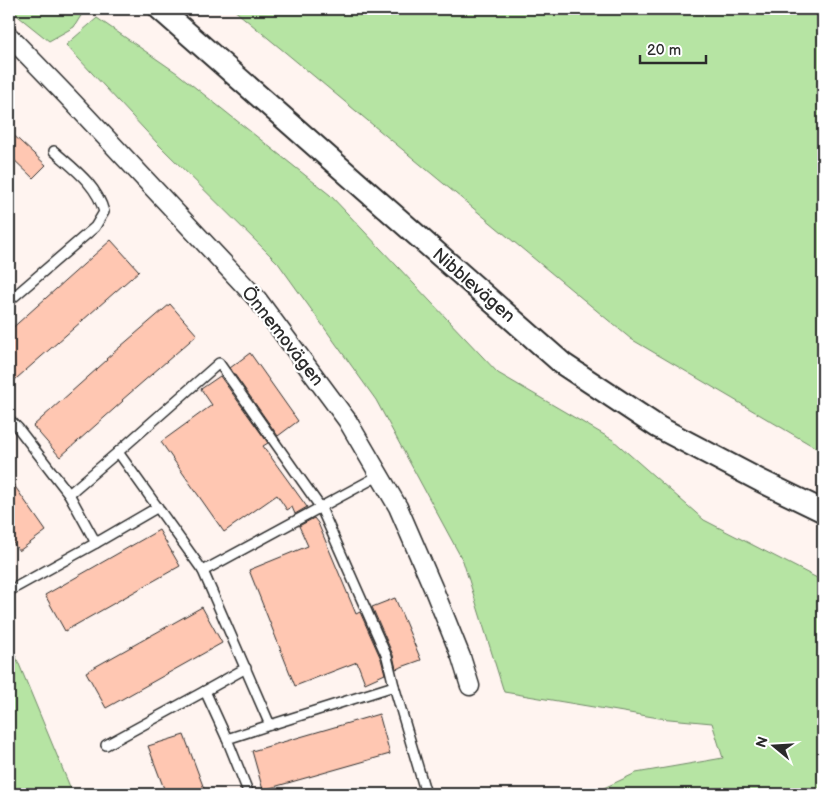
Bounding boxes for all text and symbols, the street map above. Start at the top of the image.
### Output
scale bar [640,32,706,64]
text: 20 m [647,41,681,60]
street label: Nibblevägen [428,244,519,327]
street label: Önnemovägen [237,282,329,390]
north arrow [750,720,800,770]
text: N [752,735,772,750]

